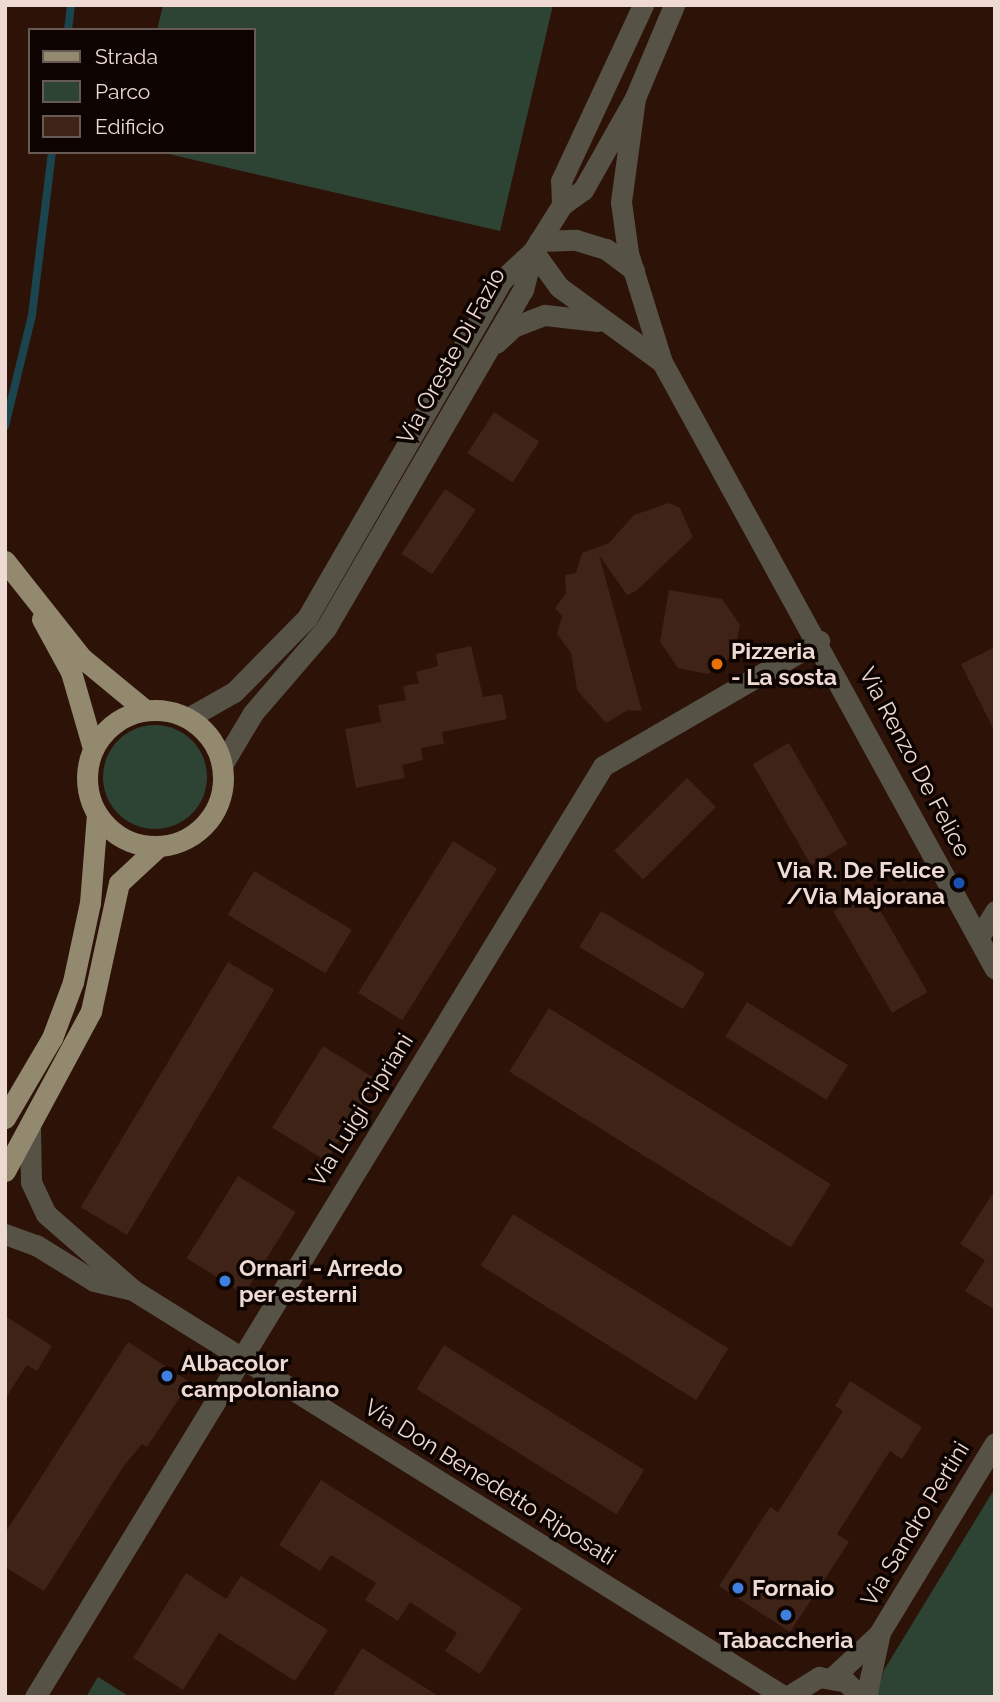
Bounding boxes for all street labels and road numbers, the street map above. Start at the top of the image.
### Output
street label: Via Oreste Di Fazio [391,263,511,449]
street label: Via Renzo De Felice [853,663,977,861]
street label: Via Luigi Cipriani [303,1028,419,1192]
street label: Via Don Benedetto Riposati [359,1393,621,1571]
street label: Via Sandro Pertini [855,1437,975,1611]

